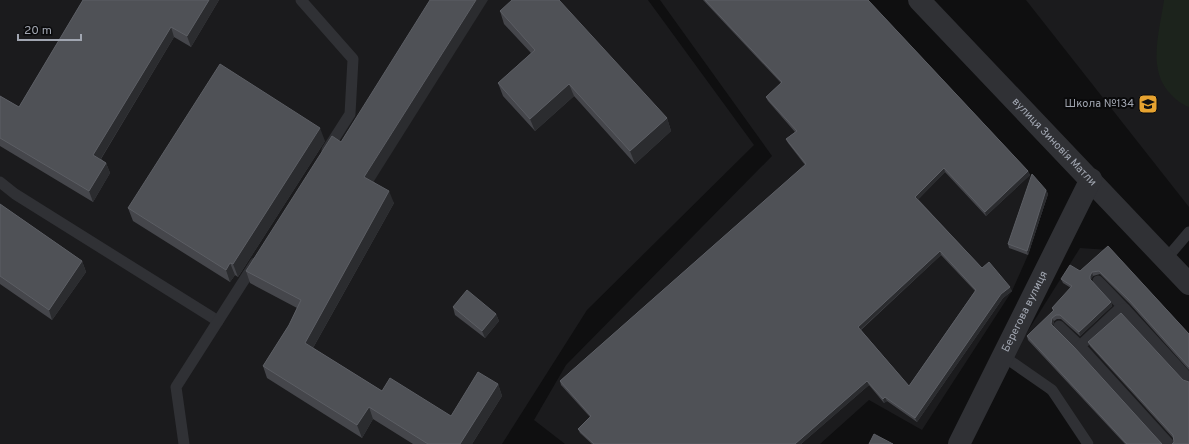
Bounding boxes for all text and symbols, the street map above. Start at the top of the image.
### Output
scale bar [18,16,81,42]
text: 20 m [24,23,52,39]
school or university icon: Школа №134 [1137,93,1159,115]
street label: вулиця Зиновія Матли [1009,95,1099,189]
place label: Школа №134 [1065,97,1134,111]
street label: Берегова вулиця [999,269,1051,354]

